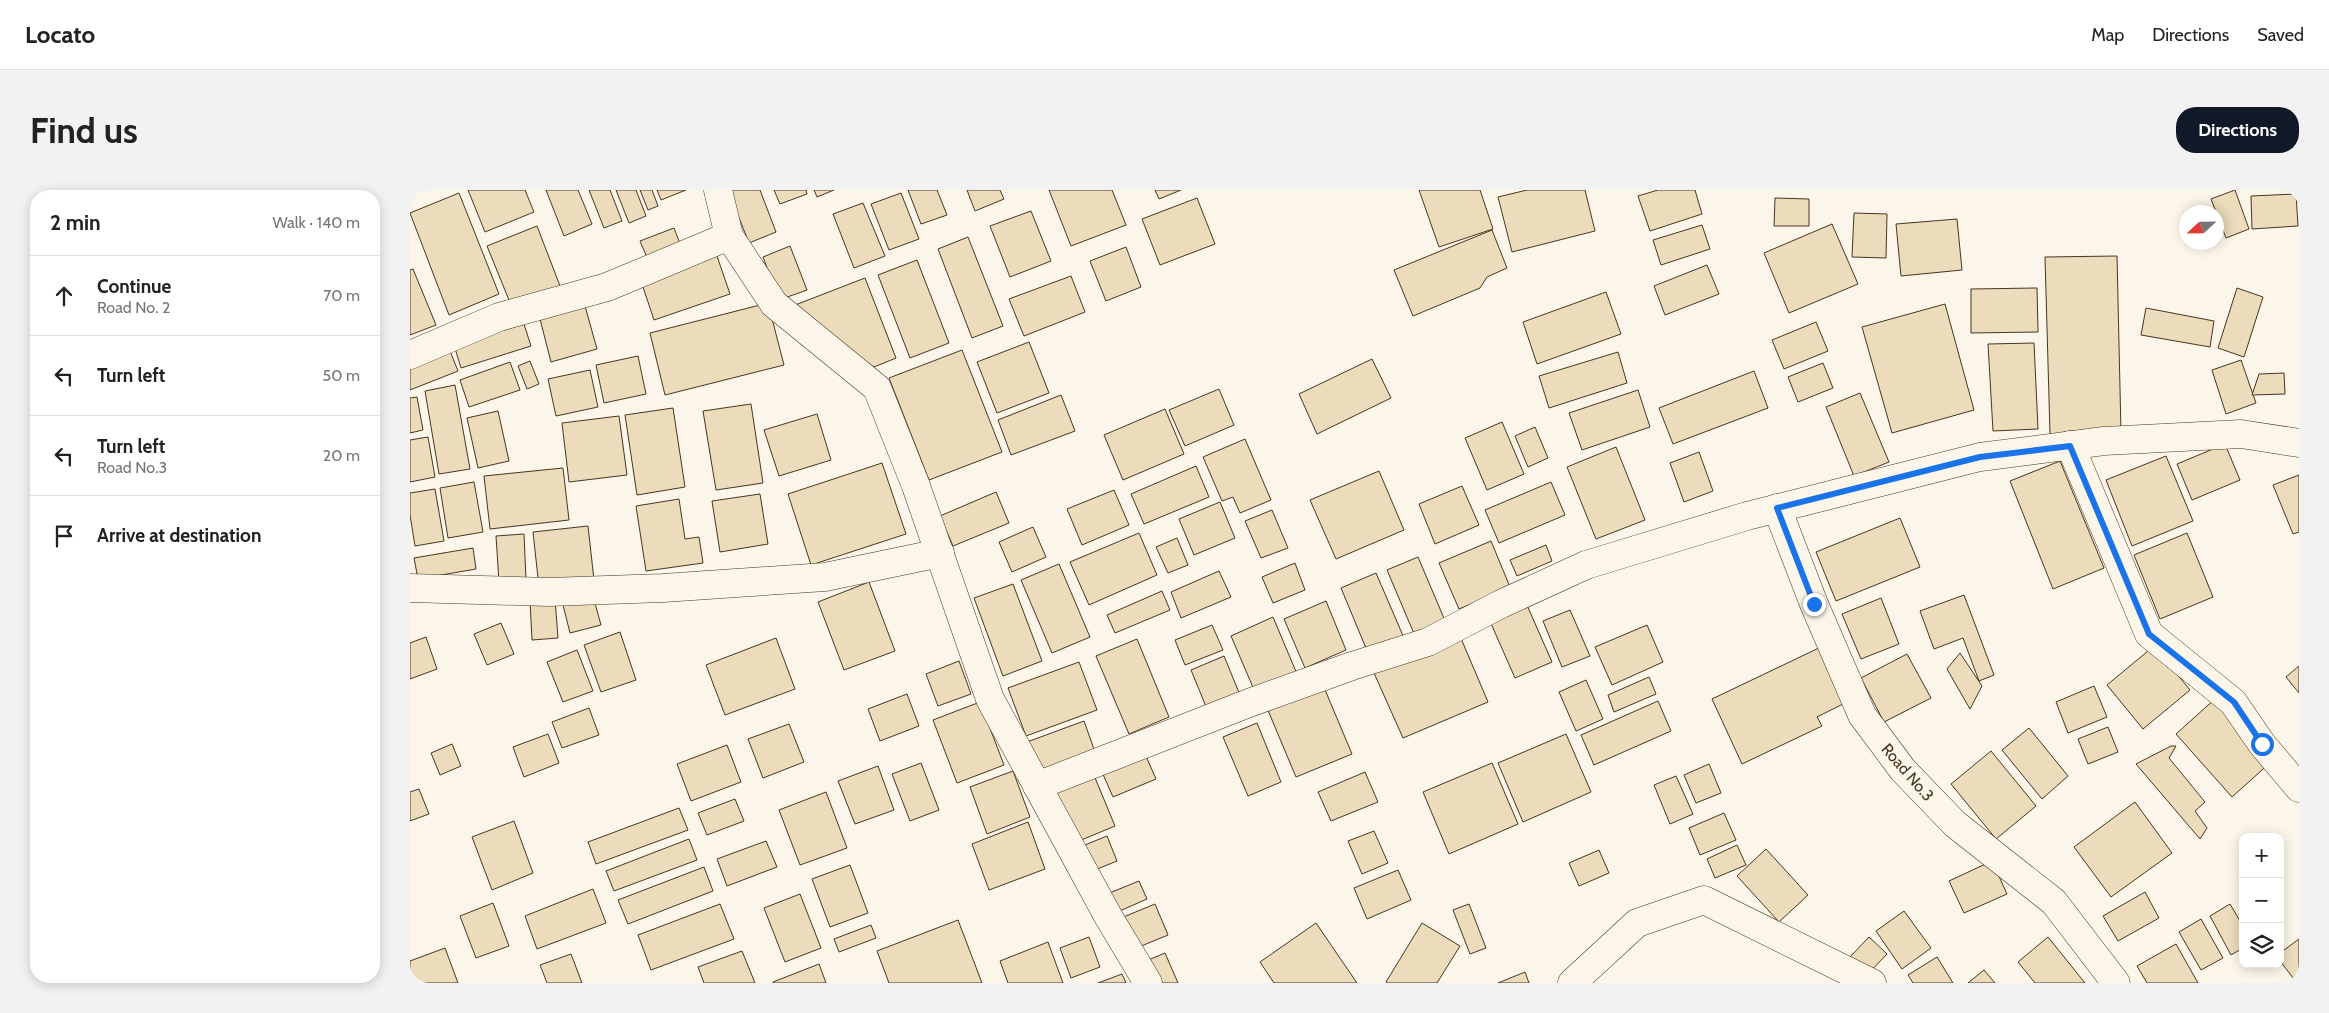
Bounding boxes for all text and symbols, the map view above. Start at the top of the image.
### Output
text: Locato [25,20,95,49]
text: Map [2091,24,2124,46]
text: Directions [2152,24,2229,46]
text: Saved [2257,24,2304,46]
button: Directions [2176,107,2299,153]
text: Find us [30,109,138,152]
north arrow [2179,205,2224,250]
text: 2 min [50,210,101,235]
text: Walk · 140 m [273,213,360,232]
text: Continue [97,275,171,298]
icon: ahead [50,282,78,310]
text: 70 m [323,286,360,305]
text: Road No. 2 [97,298,170,317]
icon: left [50,362,78,390]
text: Turn left [97,364,165,387]
text: 50 m [323,366,360,385]
text: Turn left [97,435,165,458]
icon: left [50,442,78,470]
text: 20 m [323,446,360,465]
text: Road No.3 [97,458,167,477]
icon: arrive [50,522,78,550]
text: Arrive at destination [97,524,261,547]
route end [1803,593,1826,616]
route start [2251,733,2274,756]
street label: Road No.3 [1877,740,1938,805]
map controls [2239,833,2284,968]
button: + [2239,833,2284,878]
button: − [2239,878,2284,923]
button: layers [2239,923,2284,968]

